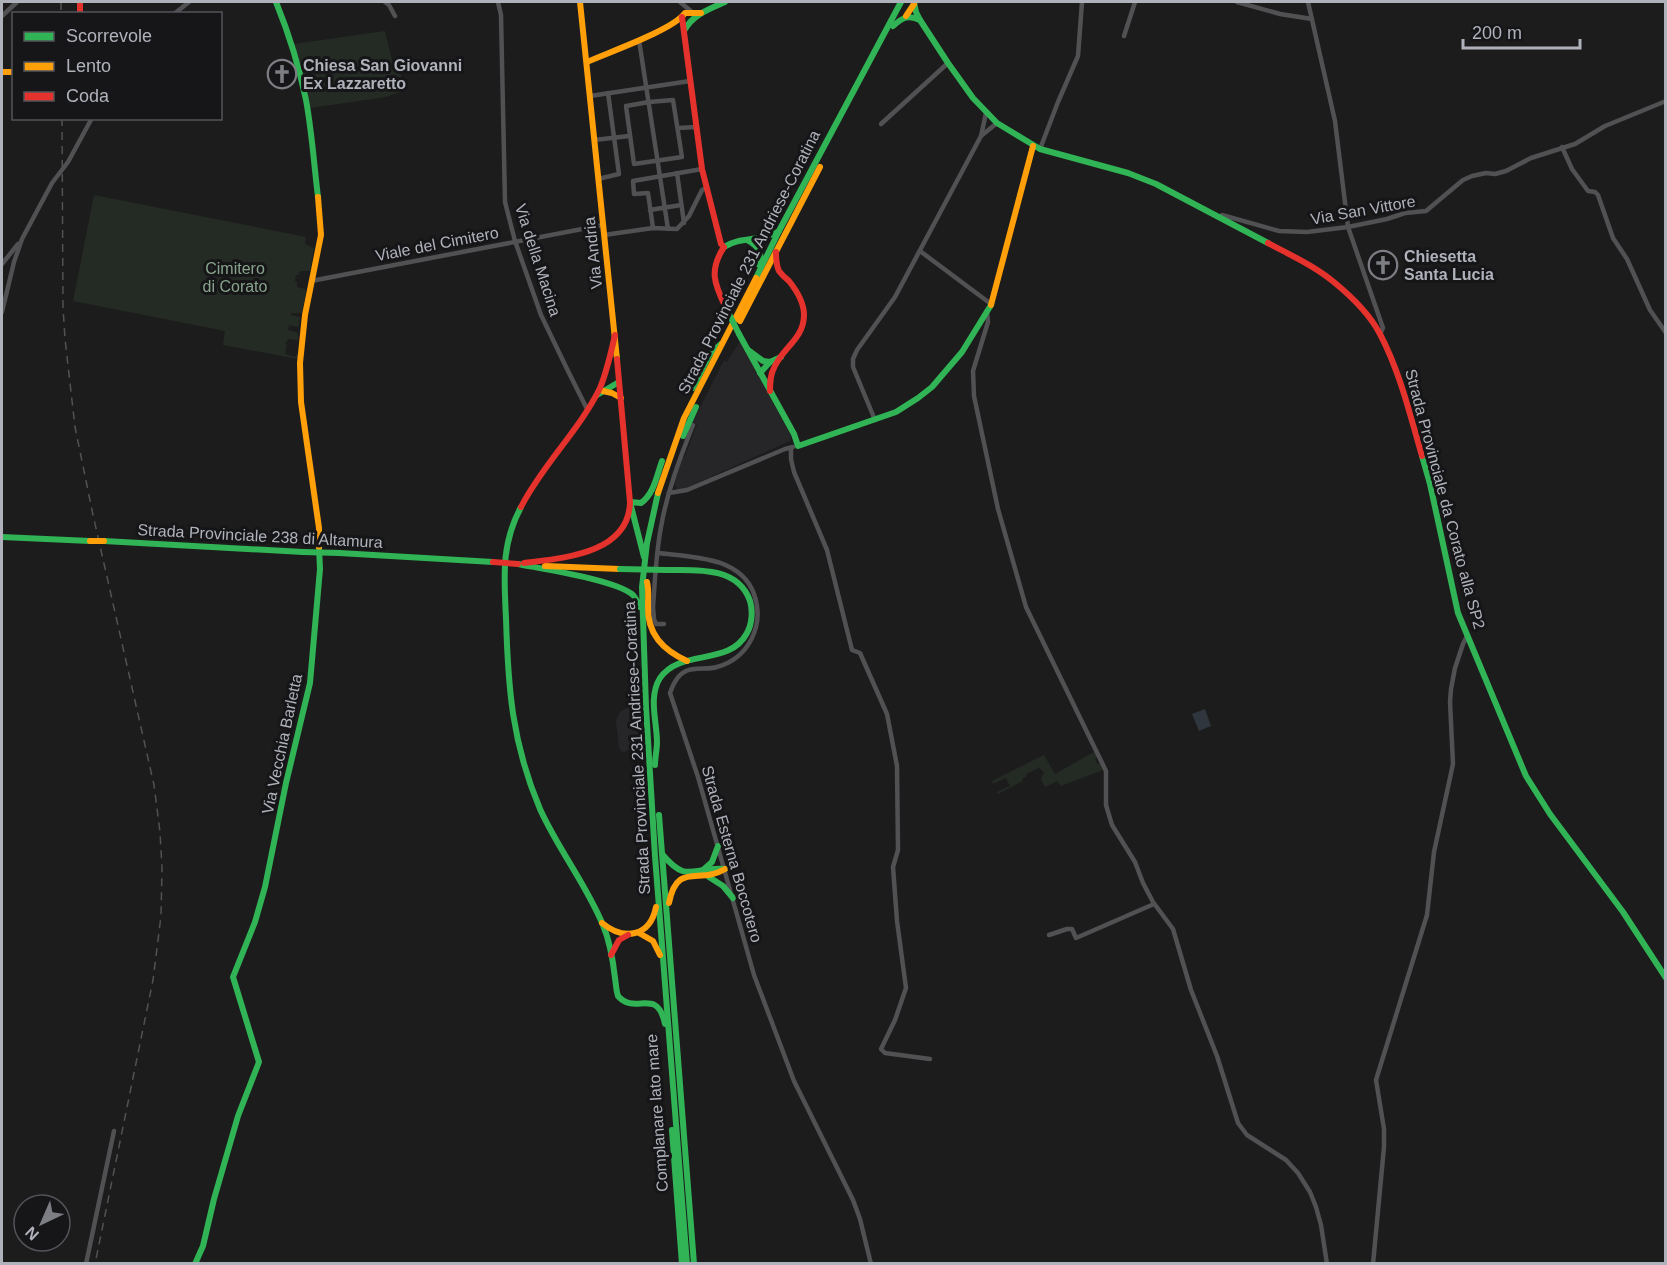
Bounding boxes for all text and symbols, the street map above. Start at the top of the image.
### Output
legend [12,12,222,120]
scale bar [1463,12,1580,50]
text: 200 m [1472,23,1522,43]
text: Scorrevole [66,26,152,46]
text: Lento [66,56,111,76]
place label: Chiesa San Giovanni Ex Lazzaretto [303,57,462,92]
church icon: Chiesa San Giovanni Ex Lazzaretto [266,58,298,90]
text: Coda [66,86,110,106]
street label: Strada Provinciale 231 Andriese-Coratina [675,127,823,397]
street label: Via San Vittore [1309,192,1417,228]
street label: Via della Macina [512,202,564,318]
street label: Via Andria [581,216,605,290]
street label: Viale del Cimitero [374,224,500,264]
place label: Chiesetta Santa Lucia [1404,248,1494,283]
church icon: Chiesetta Santa Lucia [1367,249,1399,281]
park label: Cimitero di Corato [203,260,268,295]
street label: Strada Provinciale da Corato alla SP2 [1402,367,1488,631]
street label: Strada Provinciale 238 di Altamura [137,521,383,551]
street label: Strada Provinciale 231 Andriese-Coratina [621,601,653,895]
street label: Via Vecchia Barletta [259,672,305,816]
street label: Strada Esterna Boccotero [699,764,765,944]
street label: Complanare lato mare [643,1033,671,1193]
north arrow [12,1193,72,1253]
text: N [22,1223,42,1244]

